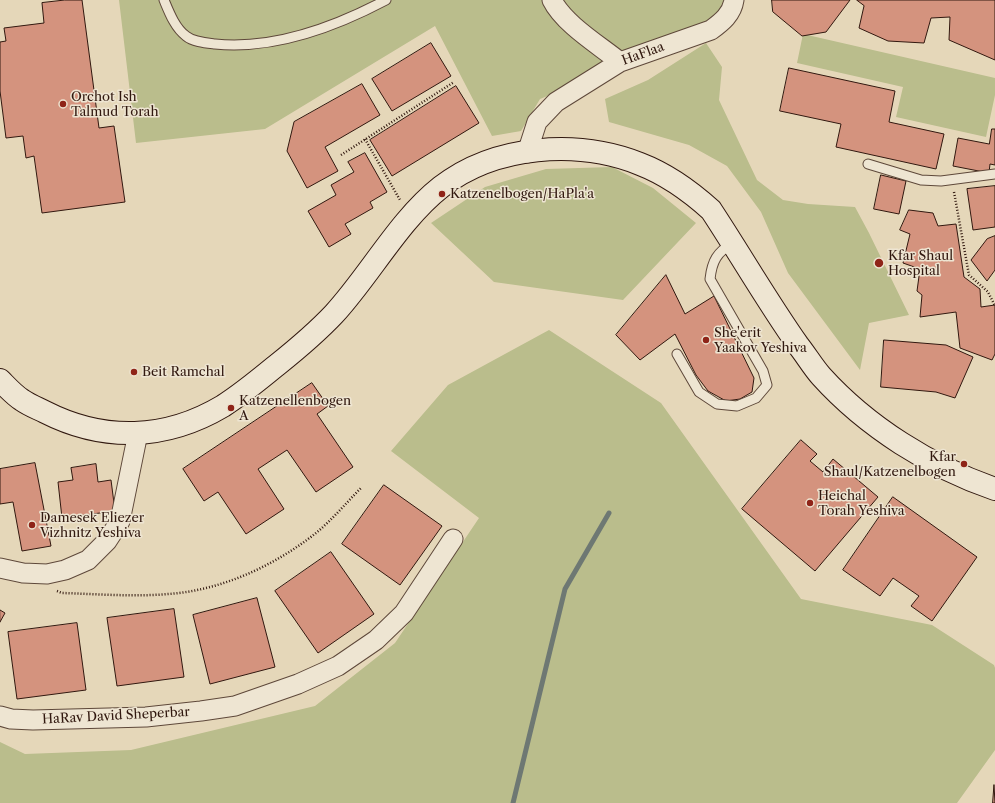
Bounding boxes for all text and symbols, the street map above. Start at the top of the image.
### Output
street label: HaFlaa [620,39,666,69]
place label: Orchot Ish Talmud Torah [71,89,159,120]
marker: Orchot Ish Talmud Torah [58,99,68,109]
place label: Katzenelbogen/HaPla'a [450,186,594,202]
marker: Katzenelbogen/HaPla'a [437,189,447,199]
place label: Kfar Shaul Hospital [888,248,953,279]
marker: Kfar Shaul Hospital [873,257,885,269]
place label: She'erit Yaakov Yeshiva [714,325,807,356]
marker: She'erit Yaakov Yeshiva [701,335,711,345]
place label: Beit Ramchal [142,364,225,380]
marker: Beit Ramchal [129,367,139,377]
place label: Katzenellenbogen A [239,393,351,424]
marker: Katzenellenbogen A [226,403,236,413]
place label: Kfar Shaul/Katzenelbogen [824,449,956,480]
marker: Kfar Shaul/Katzenelbogen [959,459,969,469]
place label: Heichal Torah Yeshiva [818,488,904,519]
marker: Heichal Torah Yeshiva [805,498,815,508]
place label: Damesek Eliezer Vizhnitz Yeshiva [40,510,144,541]
marker: Damesek Eliezer Vizhnitz Yeshiva [27,520,37,530]
street label: HaRav David Sheperbar [42,704,190,728]

